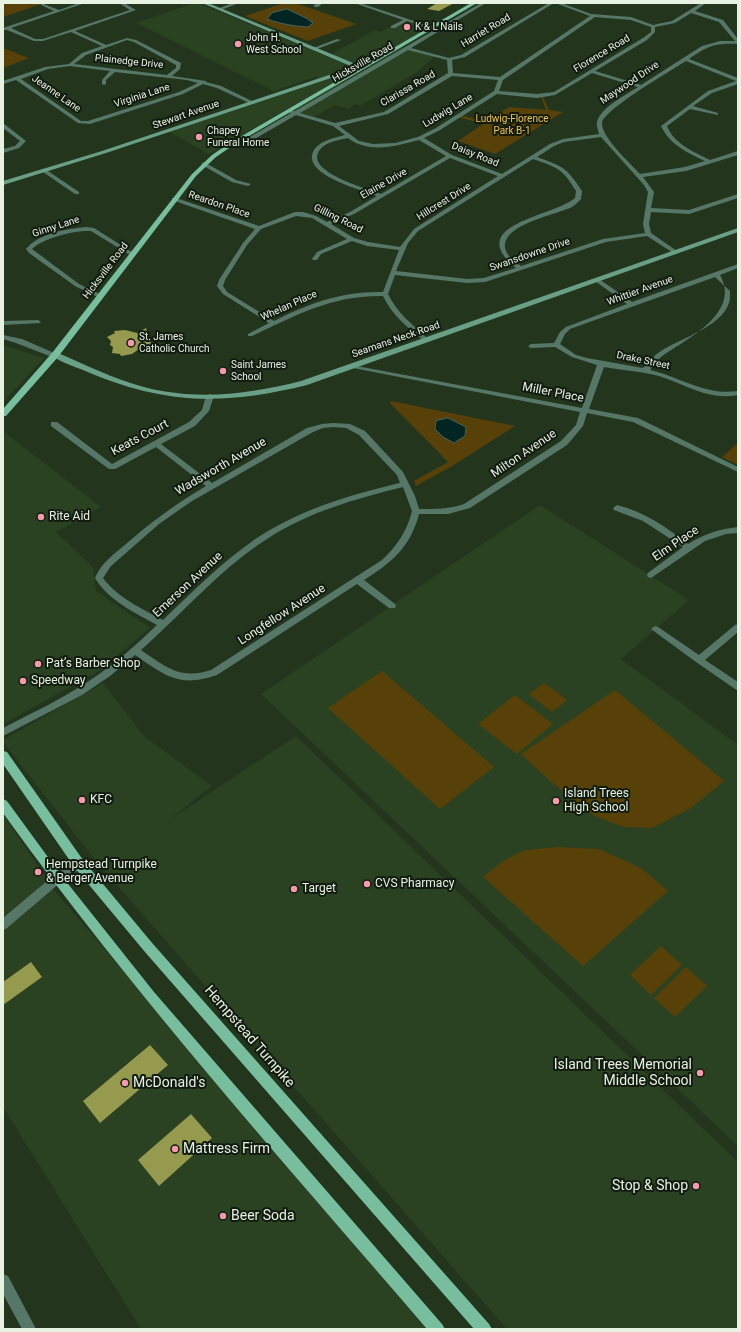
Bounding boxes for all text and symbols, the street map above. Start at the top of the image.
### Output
street label: Harriet Road [459,11,513,51]
place label: K & L Nails [415,21,463,33]
marker: K & L Nails [402,22,412,32]
place label: John H. West School [246,32,301,56]
street label: Florence Road [572,32,632,76]
marker: John H. West School [233,39,243,49]
street label: Hicksville Road [331,41,395,85]
street label: Plainedge Drive [94,52,164,72]
street label: Maywood Drive [598,59,662,107]
street label: Clarissa Road [378,68,438,110]
street label: Jeanne Lane [29,73,83,115]
street label: Virginia Lane [113,81,171,111]
street label: Ludwig Lane [421,91,475,131]
street label: Stewart Avenue [151,98,221,132]
park label: Ludwig-Florence Park B-1 [476,113,548,136]
place label: Chapey Funeral Home [207,125,269,148]
marker: Chapey Funeral Home [194,132,204,142]
street label: Daisy Road [450,140,500,170]
street label: Elaine Drive [359,166,409,202]
street label: Hillcrest Drive [415,181,473,223]
street label: Reardon Place [187,189,251,221]
street label: Gilling Road [312,202,364,236]
street label: Ginny Lane [31,214,81,240]
street label: Swansdowne Drive [488,236,572,274]
street label: Hicksville Road [81,240,131,302]
street label: Whittier Avenue [605,273,675,309]
street label: Whelan Place [259,288,319,324]
street label: Seamans Neck Road [350,319,442,361]
place label: St. James Catholic Church [139,331,210,354]
marker: St. James Catholic Church [126,338,136,348]
street label: Drake Street [615,349,671,373]
place label: Saint James School [231,359,286,382]
marker: Saint James School [218,366,228,376]
street label: Miller Place [521,380,585,406]
street label: Keats Court [109,417,171,459]
street label: Milton Avenue [489,427,559,481]
street label: Wadsworth Avenue [173,435,269,499]
place label: Rite Aid [49,510,90,524]
marker: Rite Aid [36,512,46,522]
street label: Elm Place [650,523,702,565]
street label: Emerson Avenue [150,549,226,621]
street label: Longfellow Avenue [236,581,328,649]
place label: Pat’s Barber Shop [46,657,140,671]
marker: Pat’s Barber Shop [33,659,43,669]
place label: Speedway [31,674,85,688]
marker: Speedway [18,676,28,686]
place label: Island Trees High School [564,787,629,815]
place label: KFC [90,793,112,807]
marker: KFC [77,795,87,805]
marker: Island Trees High School [551,796,561,806]
place label: Hempstead Turnpike & Berger Avenue [46,858,157,886]
marker: Hempstead Turnpike & Berger Avenue [33,867,43,877]
place label: CVS Pharmacy [375,877,454,891]
marker: CVS Pharmacy [362,879,372,889]
place label: Target [302,882,336,896]
marker: Target [289,884,299,894]
street label: Hempstead Turnpike [200,983,298,1091]
place label: Island Trees Memorial Middle School [554,1057,692,1090]
marker: Island Trees Memorial Middle School [695,1068,705,1078]
place label: McDonald's [133,1075,205,1091]
marker: McDonald's [120,1078,130,1088]
place label: Mattress Firm [183,1141,270,1157]
marker: Mattress Firm [170,1144,180,1154]
place label: Stop & Shop [612,1178,688,1194]
marker: Stop & Shop [691,1181,701,1191]
place label: Beer Soda [231,1208,295,1224]
marker: Beer Soda [218,1211,228,1221]

